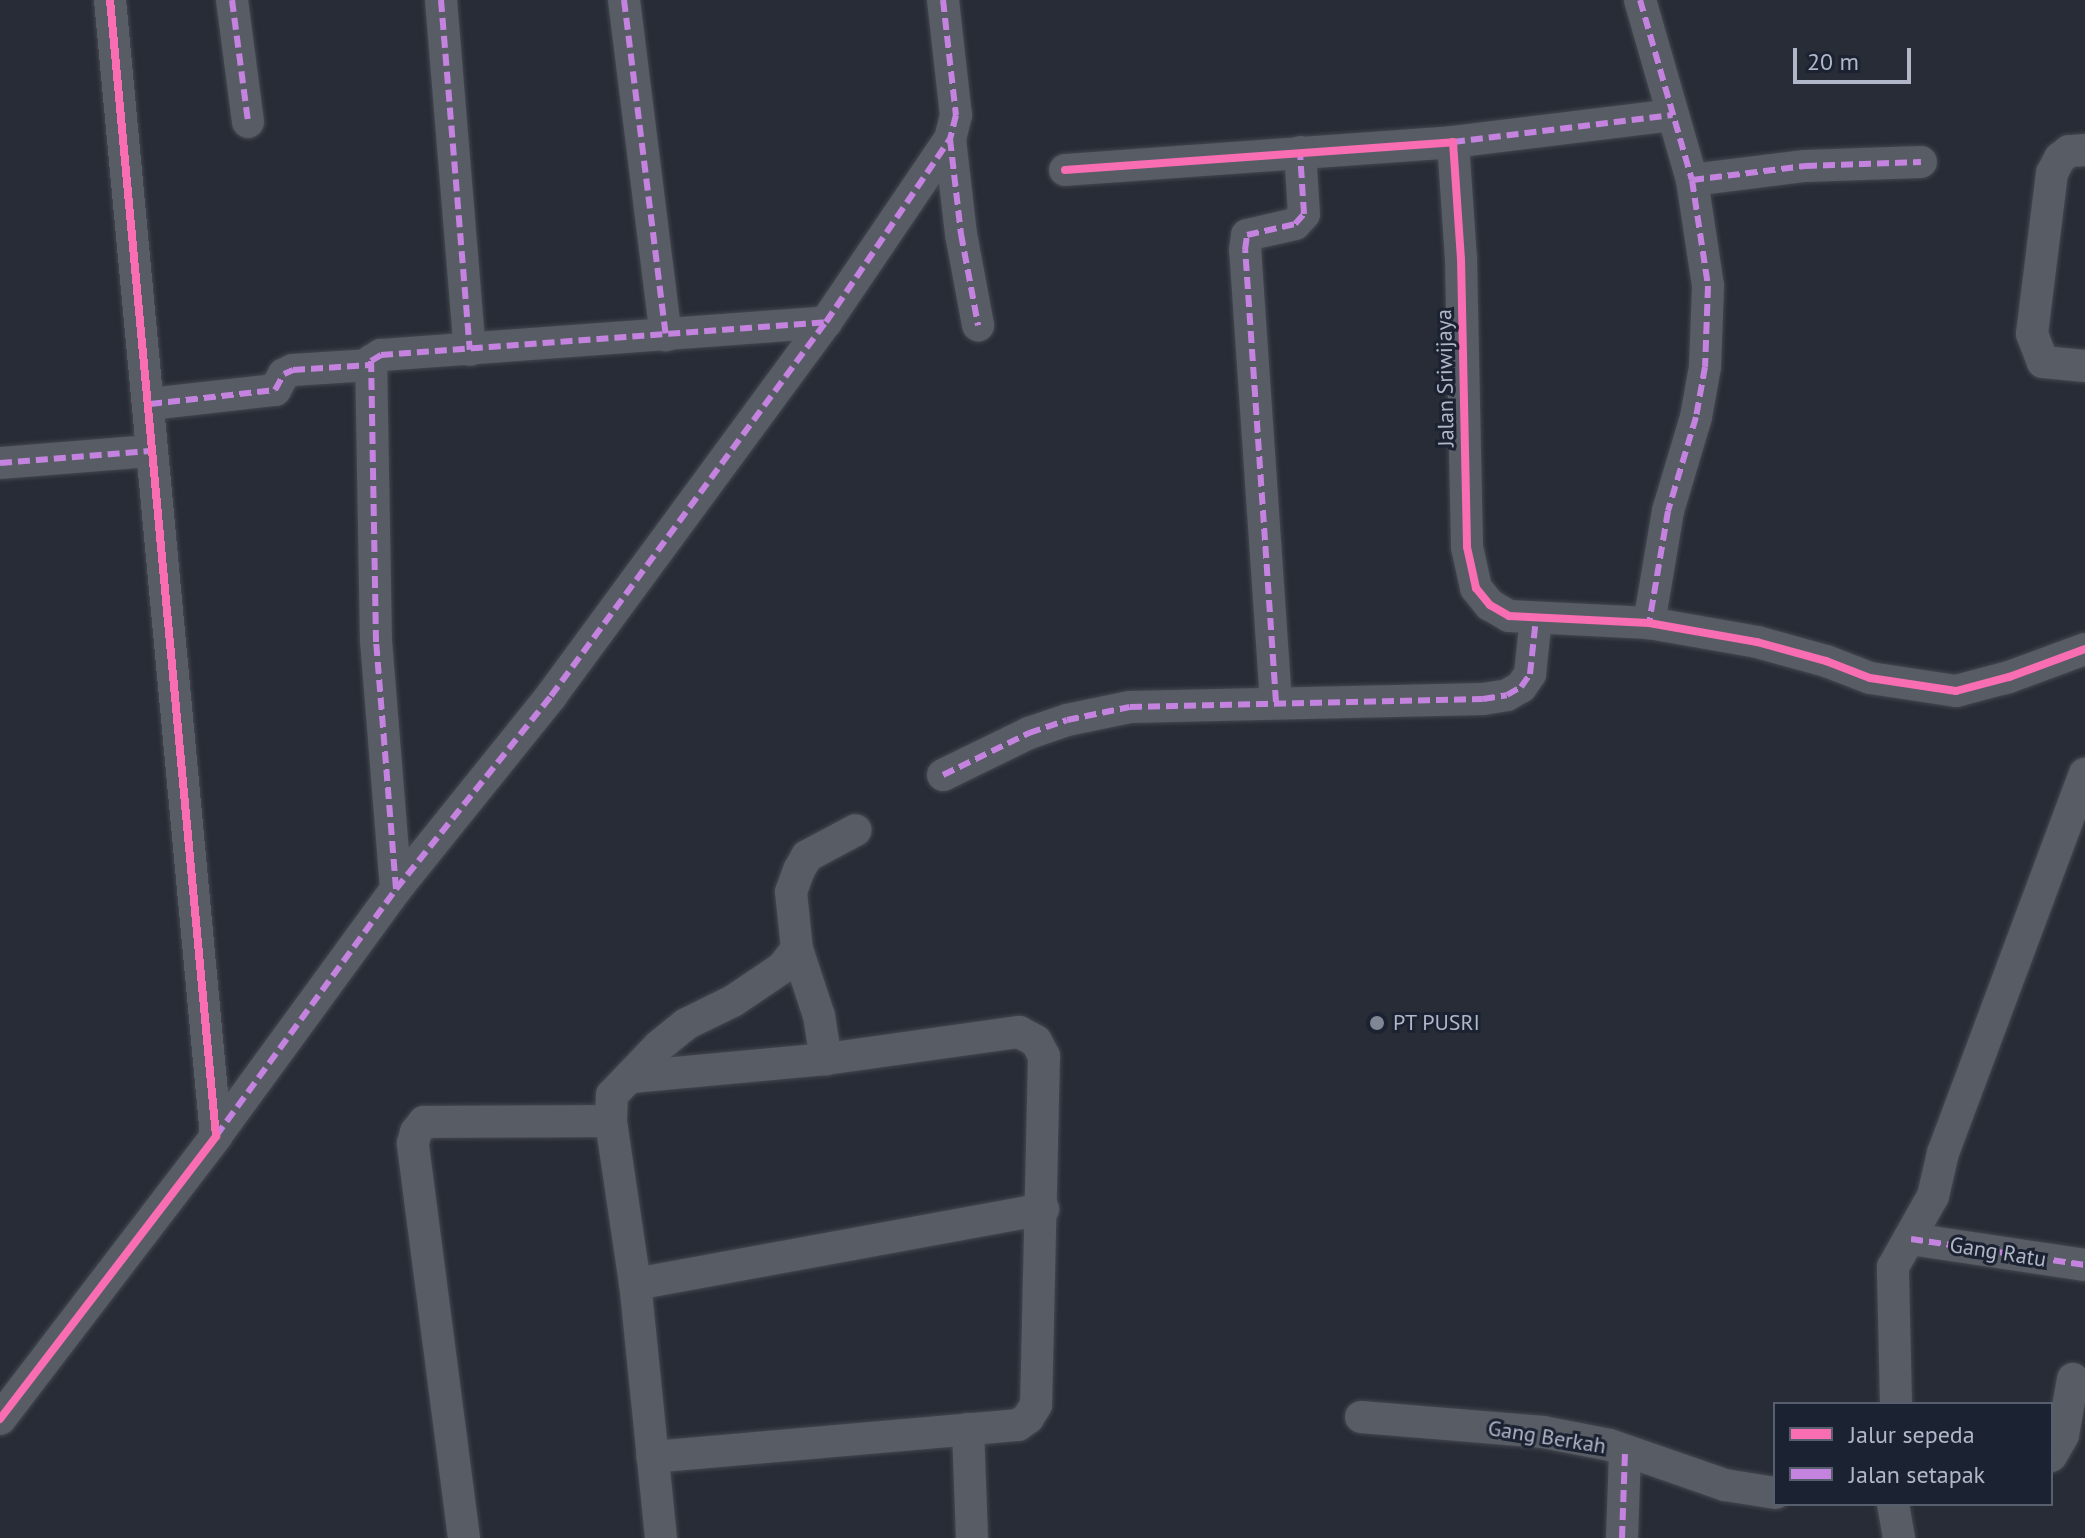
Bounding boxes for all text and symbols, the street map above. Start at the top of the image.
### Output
scale bar [1797,32,1915,82]
text: 20 m [1807,46,1859,77]
street label: Jalan Sriwijaya [1431,309,1459,447]
place label: PT PUSRI [1393,1010,1481,1036]
marker: PT PUSRI [1368,1014,1386,1032]
street label: Gang Ratu [1948,1231,2048,1273]
legend [1773,1402,2053,1506]
street label: Gang Berkah [1486,1415,1608,1459]
text: Jalur sepeda [1849,1419,1975,1450]
text: Jalan setapak [1849,1459,1985,1490]

